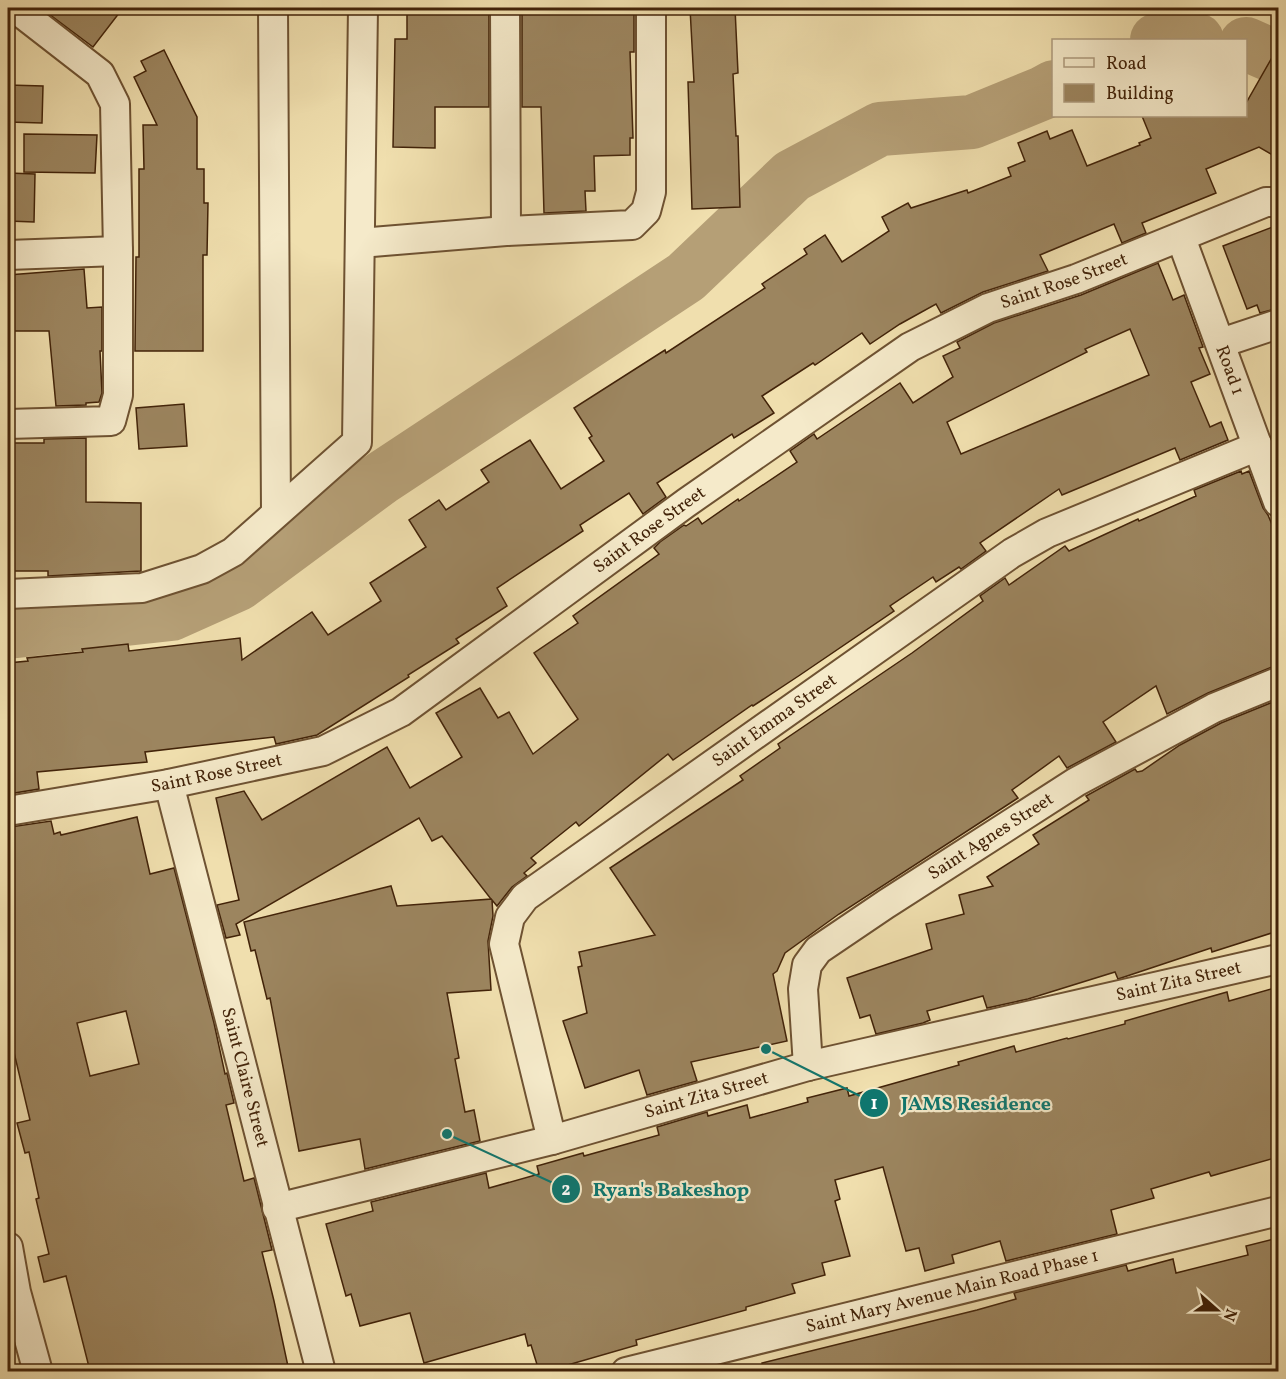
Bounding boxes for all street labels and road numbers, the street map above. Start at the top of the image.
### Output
street label: Saint Rose Street [997,247,1131,316]
street label: Road 1 [1209,342,1250,399]
street label: Saint Rose Street [588,480,711,579]
street label: Saint Emma Street [707,668,842,773]
street label: Saint Rose Street [149,748,285,799]
street label: Saint Agnes Street [923,787,1059,886]
street label: Saint Zita Street [1114,955,1244,1008]
street label: Saint Claire Street [215,1005,275,1150]
street label: Saint Zita Street [641,1066,771,1125]
street label: Saint Mary Avenue Main Road Phase 1 [803,1243,1101,1340]

